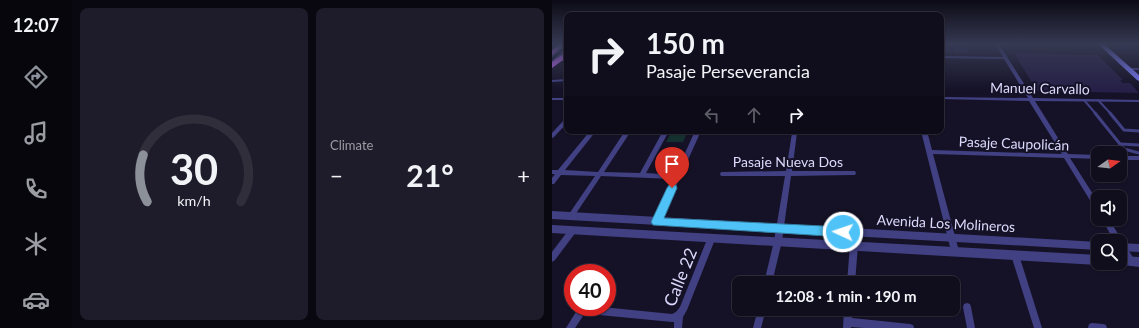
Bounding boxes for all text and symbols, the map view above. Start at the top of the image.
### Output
text: 12:07 [13,14,59,36]
text: 150 m [646,26,725,60]
icon: right [580,28,632,80]
text: Pasaje Perseverancia [646,60,810,82]
icon: directions [22,63,50,91]
street label: Manuel Carvallo [990,79,1090,97]
icon: left [701,104,723,126]
icon: ahead [743,104,765,126]
icon: right [785,104,807,126]
icon: music [22,119,50,147]
street label: Pasaje Caupolicán [958,133,1070,153]
text: Climate [330,137,373,153]
text: 30 [170,144,218,194]
north arrow [1091,146,1127,182]
map controls [1091,146,1127,270]
pin [655,147,689,188]
icon: arrive [661,153,683,175]
street label: Pasaje Nueva Dos [733,153,843,170]
text: 21° [406,157,454,193]
text: − [330,162,343,189]
text: + [517,162,530,189]
icon: phone [22,175,50,203]
button: sound [1091,190,1127,226]
text: km/h [177,192,211,209]
position arrow [822,211,864,253]
street label: Avenida Los Molineros [876,211,1016,235]
icon: climate [22,230,50,258]
button: search [1091,234,1127,270]
street label: Calle 22 [659,245,701,309]
speed limit sign: 40 [564,264,616,316]
icon: car [22,286,50,314]
text: 12:08 · 1 min · 190 m [776,287,916,305]

